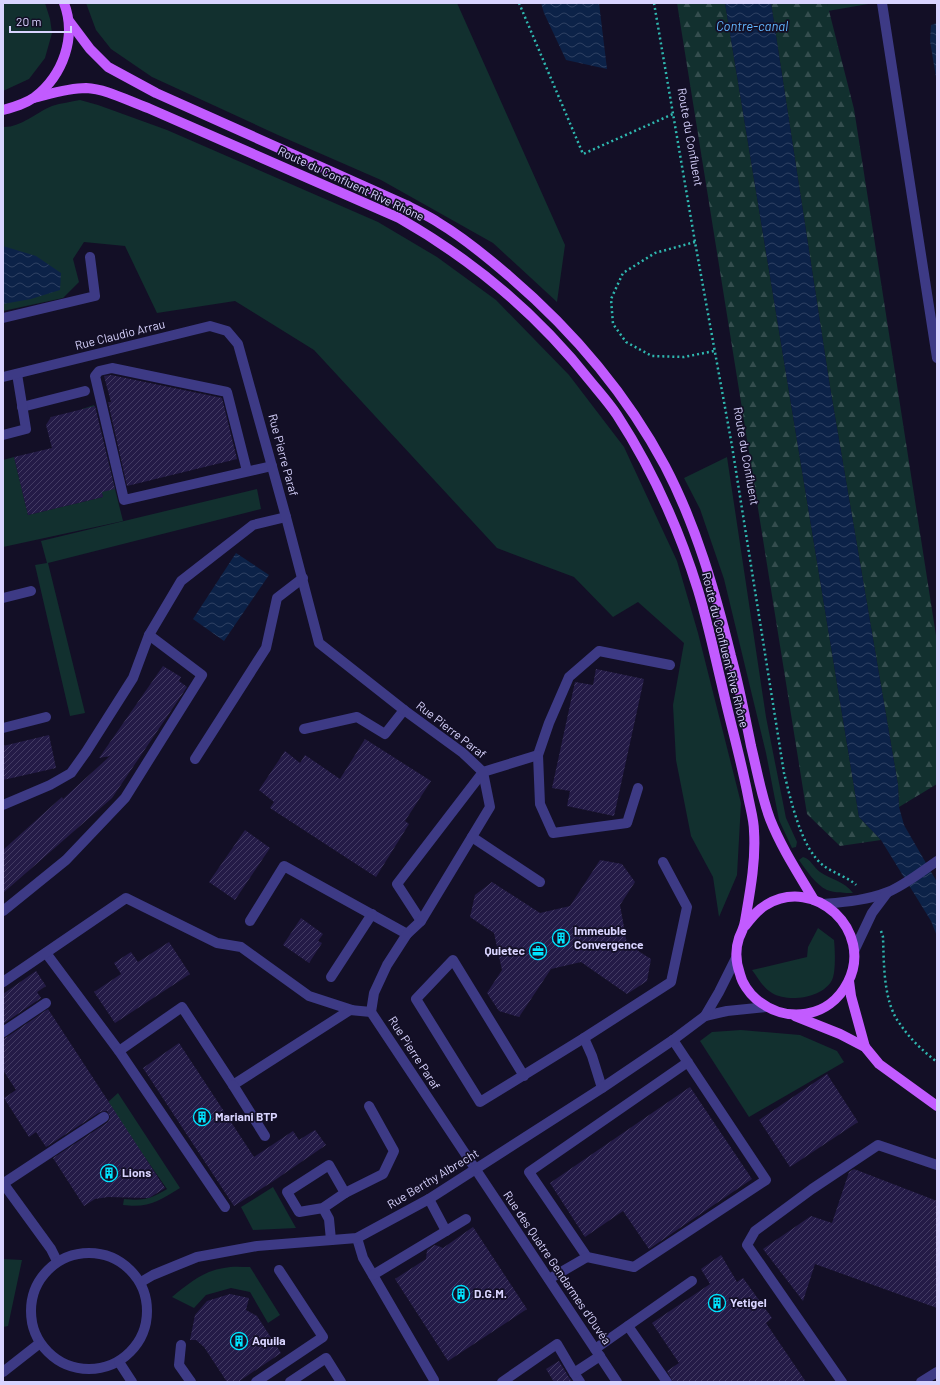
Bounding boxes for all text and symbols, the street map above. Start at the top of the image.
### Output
scale bar [10,8,71,34]
text: 20 m [16,14,42,28]
water label: Contre-canal [716,18,788,34]
street label: Route du Confluent [675,87,707,187]
street label: Route du Confluent Rive Rhône [276,143,427,223]
street label: Rue Claudio Arrau [73,316,166,352]
street label: Route du Confluent [731,406,763,506]
street label: Rue Pierre Paraf [266,412,302,497]
street label: Route du Confluent Rive Rhône [700,571,752,729]
street label: Rue Pierre Paraf [414,698,489,761]
place label: Immeuble Convergence [574,923,644,951]
building icon: Immeuble Convergence [551,928,571,948]
office icon: Quietec [528,941,548,961]
place label: Quietec [484,943,526,957]
street label: Rue Pierre Paraf [386,1013,444,1092]
building icon: Mariani BTP [192,1107,212,1127]
place label: Mariani BTP [215,1109,277,1123]
street label: Rue Berthy Albrecht [384,1145,481,1211]
building icon: Lions [99,1163,119,1183]
place label: Lions [122,1165,151,1179]
street label: Rue des Quatre Gendarmes d'Ouvéa [501,1188,615,1347]
building icon: D.G.M. [451,1284,471,1304]
place label: D.G.M. [474,1286,507,1300]
building icon: Yetigel [707,1293,727,1313]
place label: Yetigel [730,1295,767,1309]
building icon: Aquila [229,1331,249,1351]
place label: Aquila [252,1333,285,1347]

